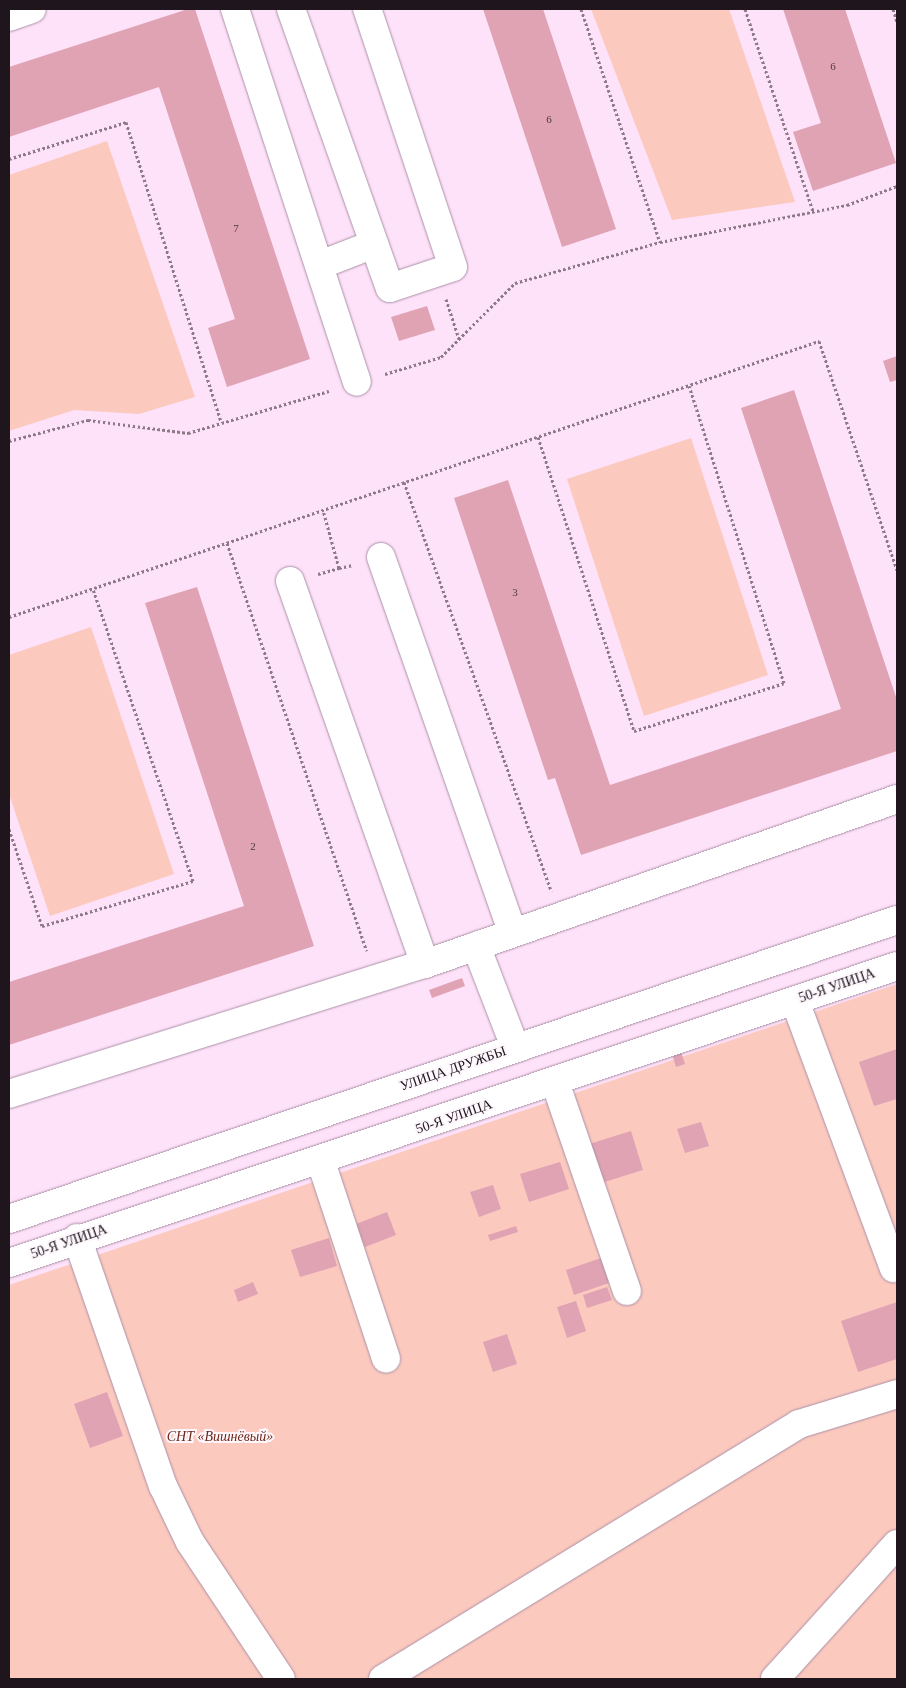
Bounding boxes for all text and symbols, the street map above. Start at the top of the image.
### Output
house number: 6 [830,59,836,73]
house number: 6 [546,112,552,126]
house number: 7 [233,221,239,235]
house number: 3 [512,585,518,599]
house number: 2 [250,839,256,853]
street label: 50-Я УЛИЦА [797,965,877,1007]
street label: УЛИЦА ДРУЖБЫ [398,1043,508,1095]
street label: 50-Я УЛИЦА [414,1096,494,1138]
street label: 50-Я УЛИЦА [29,1221,109,1263]
park label: СНТ «Вишнёвый» [167,1429,273,1445]

